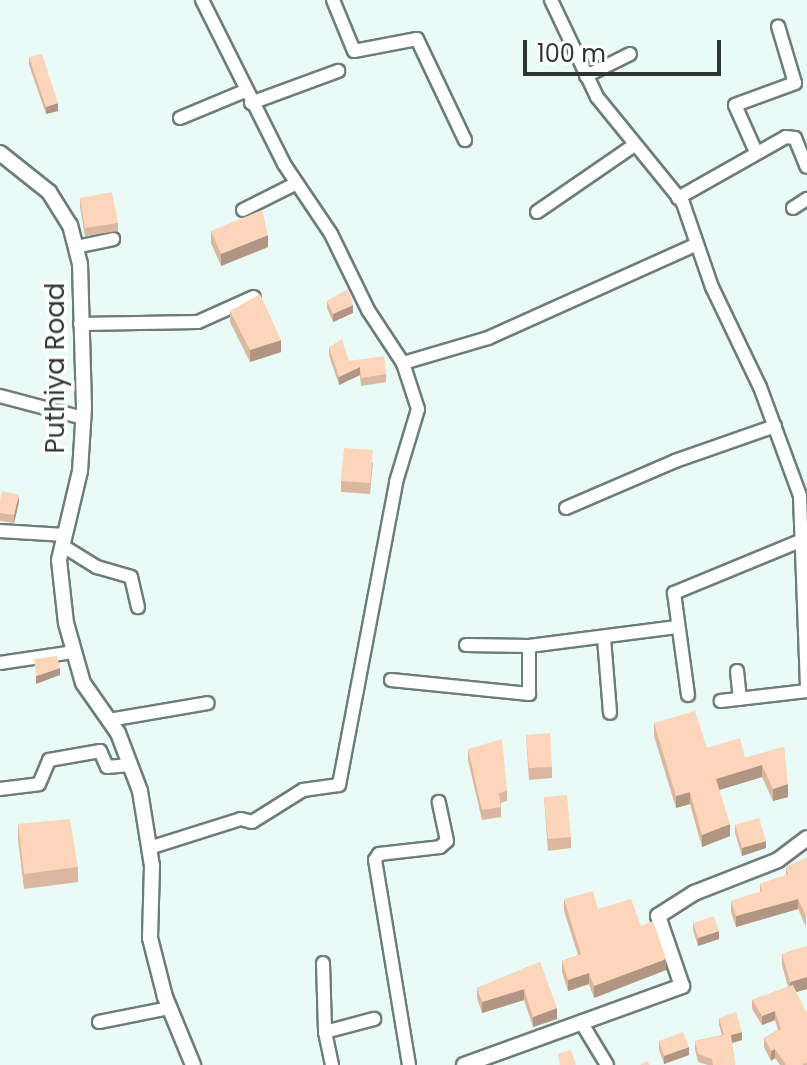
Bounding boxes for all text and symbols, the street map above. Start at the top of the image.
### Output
scale bar [527,24,725,74]
text: 100 m [537,37,606,70]
street label: Puthiya Road [40,283,72,453]

